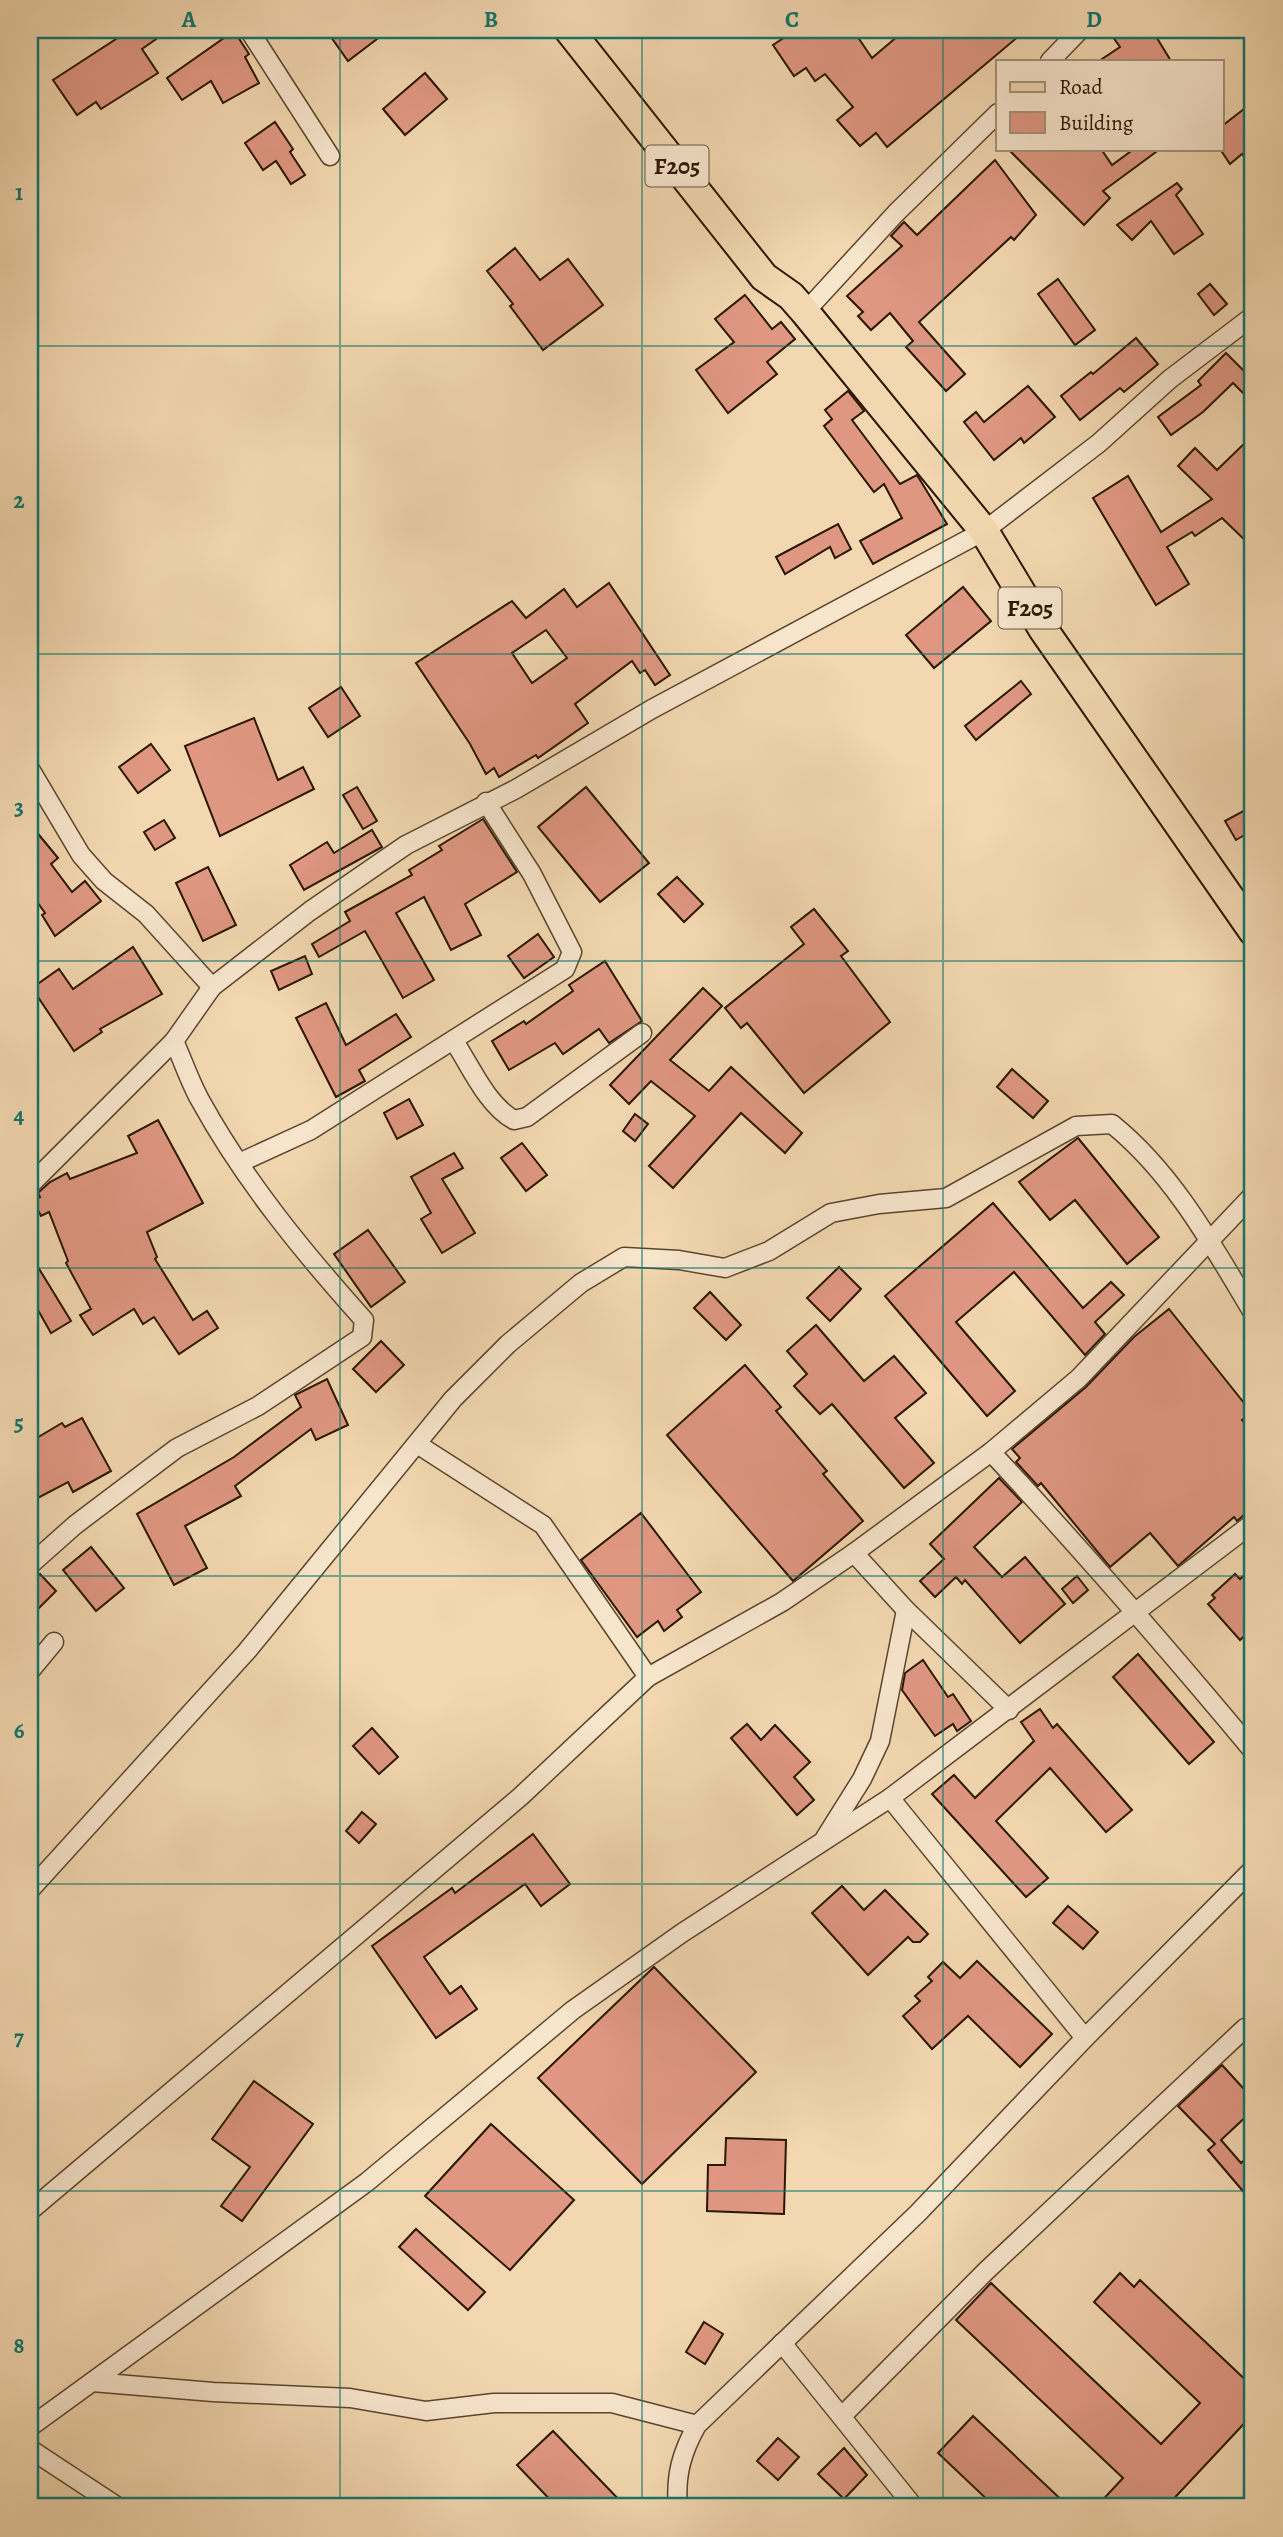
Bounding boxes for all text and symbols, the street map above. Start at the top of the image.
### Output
text: A [181,4,197,35]
text: B [484,4,498,35]
text: C [785,4,799,35]
text: D [1086,4,1102,35]
legend [996,60,1224,150]
text: Road [1059,73,1103,101]
text: Building [1059,109,1134,137]
road number: F205 [646,146,708,186]
text: 1 [15,177,23,208]
text: 2 [13,485,25,516]
road number: F205 [998,588,1062,628]
text: 3 [14,792,24,823]
text: 4 [14,1100,25,1131]
text: 5 [14,1407,24,1438]
text: 6 [14,1715,25,1746]
text: 7 [14,2022,24,2053]
text: 8 [13,2330,25,2361]

